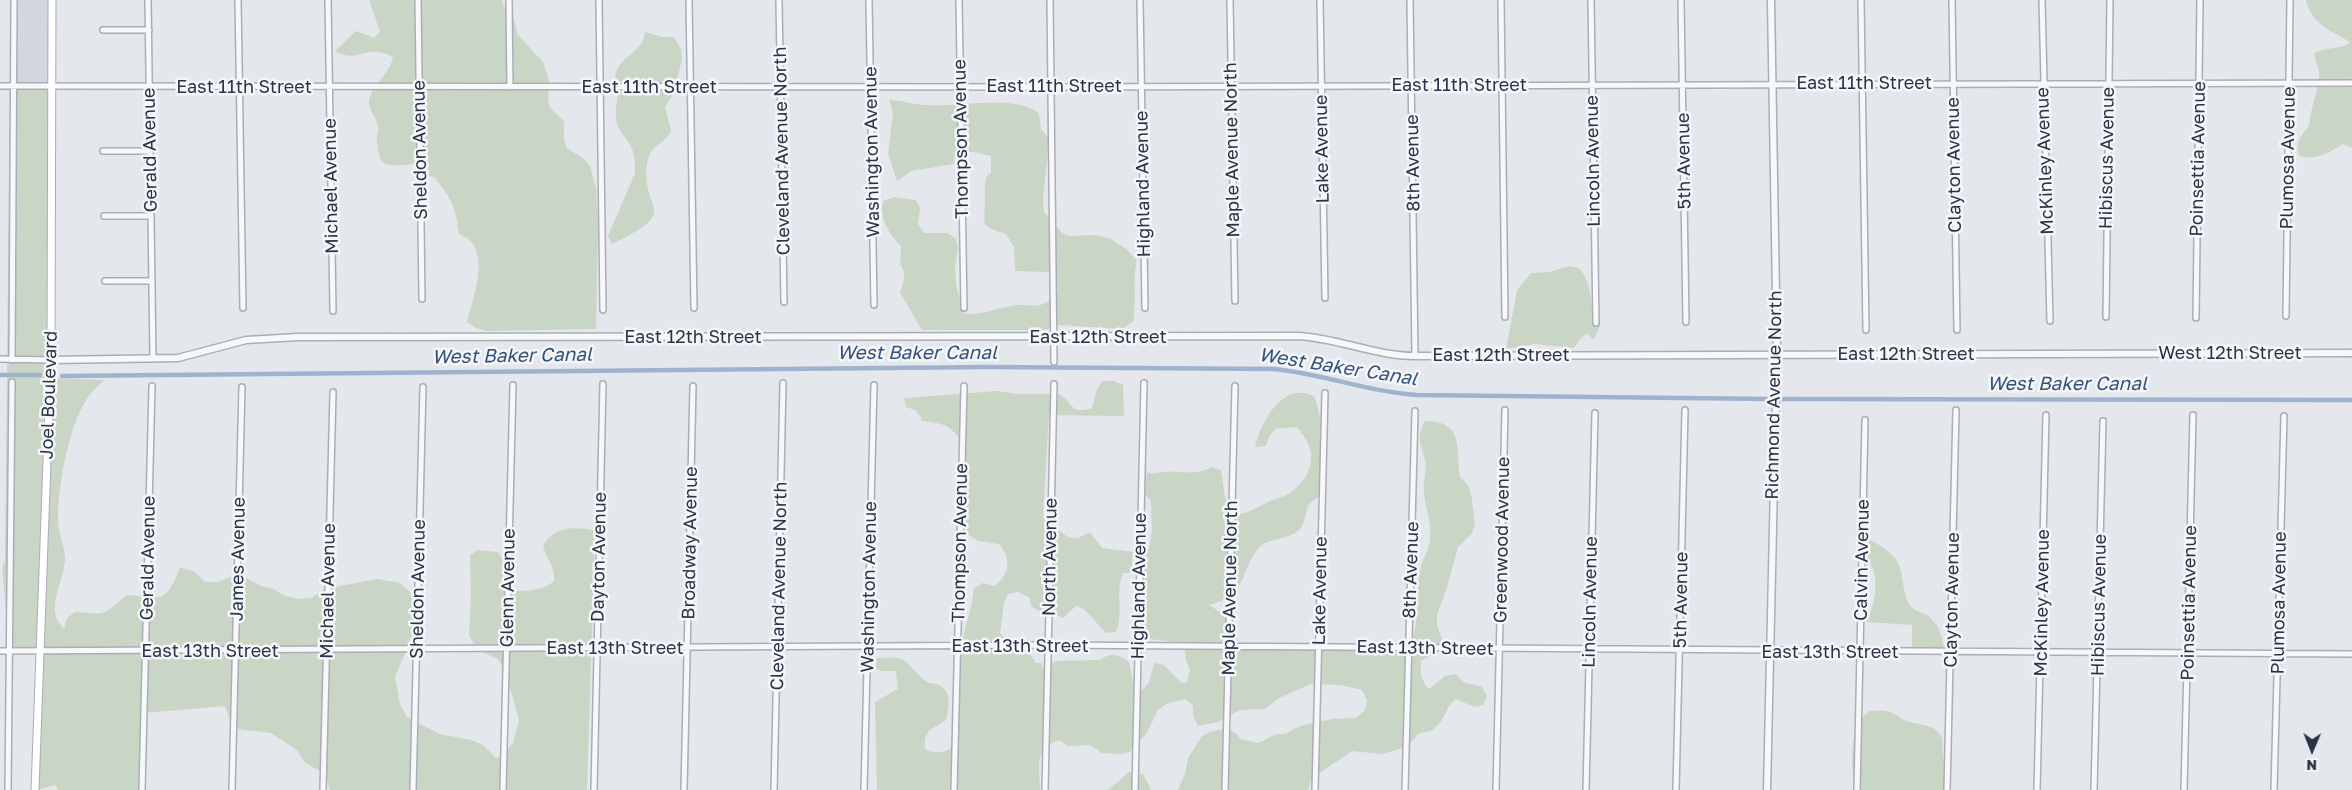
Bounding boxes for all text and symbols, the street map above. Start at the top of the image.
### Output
street label: Cleveland Avenue North [769,46,795,256]
street label: Thompson Avenue [949,59,973,219]
street label: Maple Avenue North [1220,62,1244,238]
street label: Washington Avenue [860,66,884,238]
street label: East 11th Street [1796,72,1932,94]
street label: East 11th Street [1391,74,1527,96]
street label: East 11th Street [986,75,1122,97]
street label: East 11th Street [176,76,312,98]
street label: East 11th Street [581,76,717,98]
street label: Sheldon Avenue [408,80,432,220]
street label: Poinsettia Avenue [2186,81,2210,237]
street label: Plumosa Avenue [2276,86,2300,230]
street label: Gerald Avenue [138,87,162,213]
street label: McKinley Avenue [2032,87,2058,235]
street label: Hibiscus Avenue [2095,87,2119,229]
street label: Lake Avenue [1310,94,1334,204]
street label: Lincoln Avenue [1581,95,1605,227]
street label: Clayton Avenue [1942,97,1966,233]
street label: Highland Avenue [1131,110,1155,258]
street label: 5th Avenue [1672,112,1696,210]
street label: 8th Avenue [1401,114,1425,212]
street label: Michael Avenue [319,118,343,254]
street label: Richmond Avenue North [1761,290,1787,500]
street label: East 12th Street [624,326,762,348]
street label: East 12th Street [1029,326,1167,348]
street label: Joel Boulevard [36,330,62,460]
water label: West Baker Canal [837,342,997,364]
street label: West 12th Street [2158,342,2302,364]
water label: West Baker Canal [432,343,592,369]
water label: West Baker Canal [1257,343,1419,391]
street label: East 12th Street [1837,343,1975,365]
street label: East 12th Street [1432,344,1570,366]
water label: West Baker Canal [1987,373,2147,395]
street label: Greenwood Avenue [1490,457,1514,623]
street label: Thompson Avenue [948,463,972,623]
street label: Broadway Avenue [678,466,702,620]
street label: Cleveland Avenue North [766,481,792,691]
street label: Dayton Avenue [587,492,611,622]
street label: Gerald Avenue [136,495,160,621]
street label: James Avenue [226,497,250,621]
street label: North Avenue [1038,498,1062,616]
street label: Calvin Avenue [1850,499,1874,621]
street label: Maple Avenue North [1218,500,1242,676]
street label: Washington Avenue [857,501,881,673]
street label: Highland Avenue [1127,512,1151,660]
street label: Sheldon Avenue [406,519,430,659]
street label: 8th Avenue [1399,521,1423,619]
street label: Michael Avenue [316,523,340,659]
street label: Poinsettia Avenue [2177,525,2201,681]
street label: Glenn Avenue [496,528,520,648]
street label: McKinley Avenue [2030,529,2054,677]
street label: Plumosa Avenue [2267,531,2291,675]
street label: Clayton Avenue [1940,532,1964,668]
street label: Hibiscus Avenue [2087,534,2111,676]
street label: Lake Avenue [1308,536,1332,646]
street label: Lincoln Avenue [1578,536,1602,668]
street label: 5th Avenue [1669,551,1693,649]
street label: East 13th Street [951,635,1089,657]
street label: East 13th Street [1356,636,1494,660]
street label: East 13th Street [546,637,684,659]
street label: East 13th Street [141,640,279,662]
street label: East 13th Street [1761,641,1899,663]
north arrow [2287,725,2337,775]
text: N [2306,757,2317,774]

